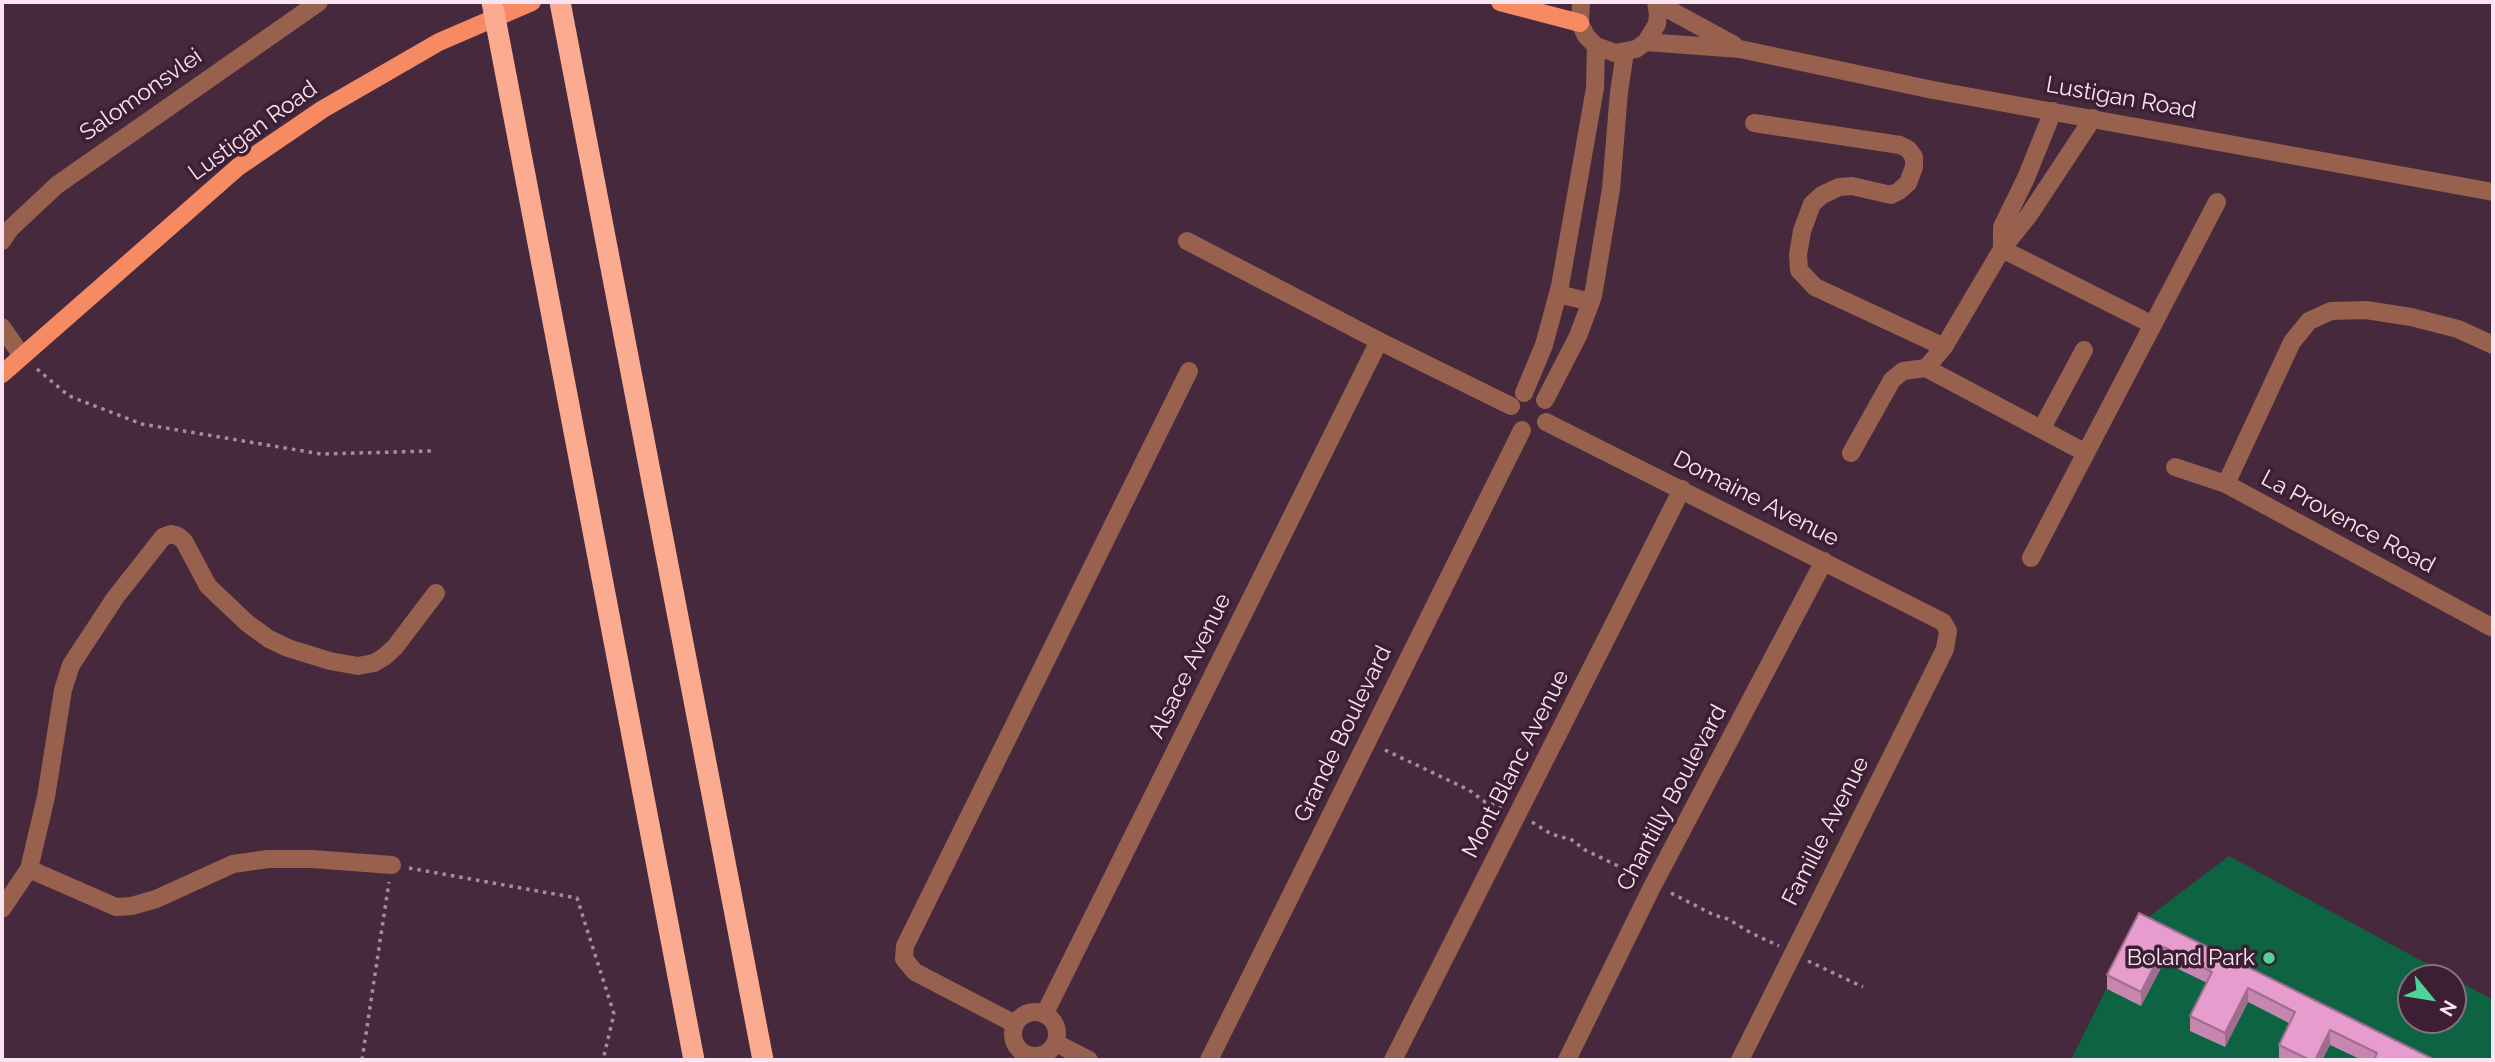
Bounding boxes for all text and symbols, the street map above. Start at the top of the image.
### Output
street label: Salomonsvlei [75,43,207,147]
street label: Lustigan Road [2044,71,2198,125]
street label: Lustigan Road [183,75,323,187]
street label: Domaine Avenue [1669,445,1843,553]
street label: La Provence Road [2256,465,2440,579]
street label: Alsace Avenue [1143,589,1237,743]
street label: Grande Boulevard [1288,641,1398,827]
street label: Mont Blanc Avenue [1457,665,1575,863]
street label: Chantilly Boulevard [1611,700,1733,896]
street label: Famille Avenue [1777,752,1875,910]
place label: Boland Park [2127,944,2255,972]
marker: Boland Park [2261,950,2277,966]
north arrow [2397,964,2467,1034]
text: N [2435,997,2462,1020]

